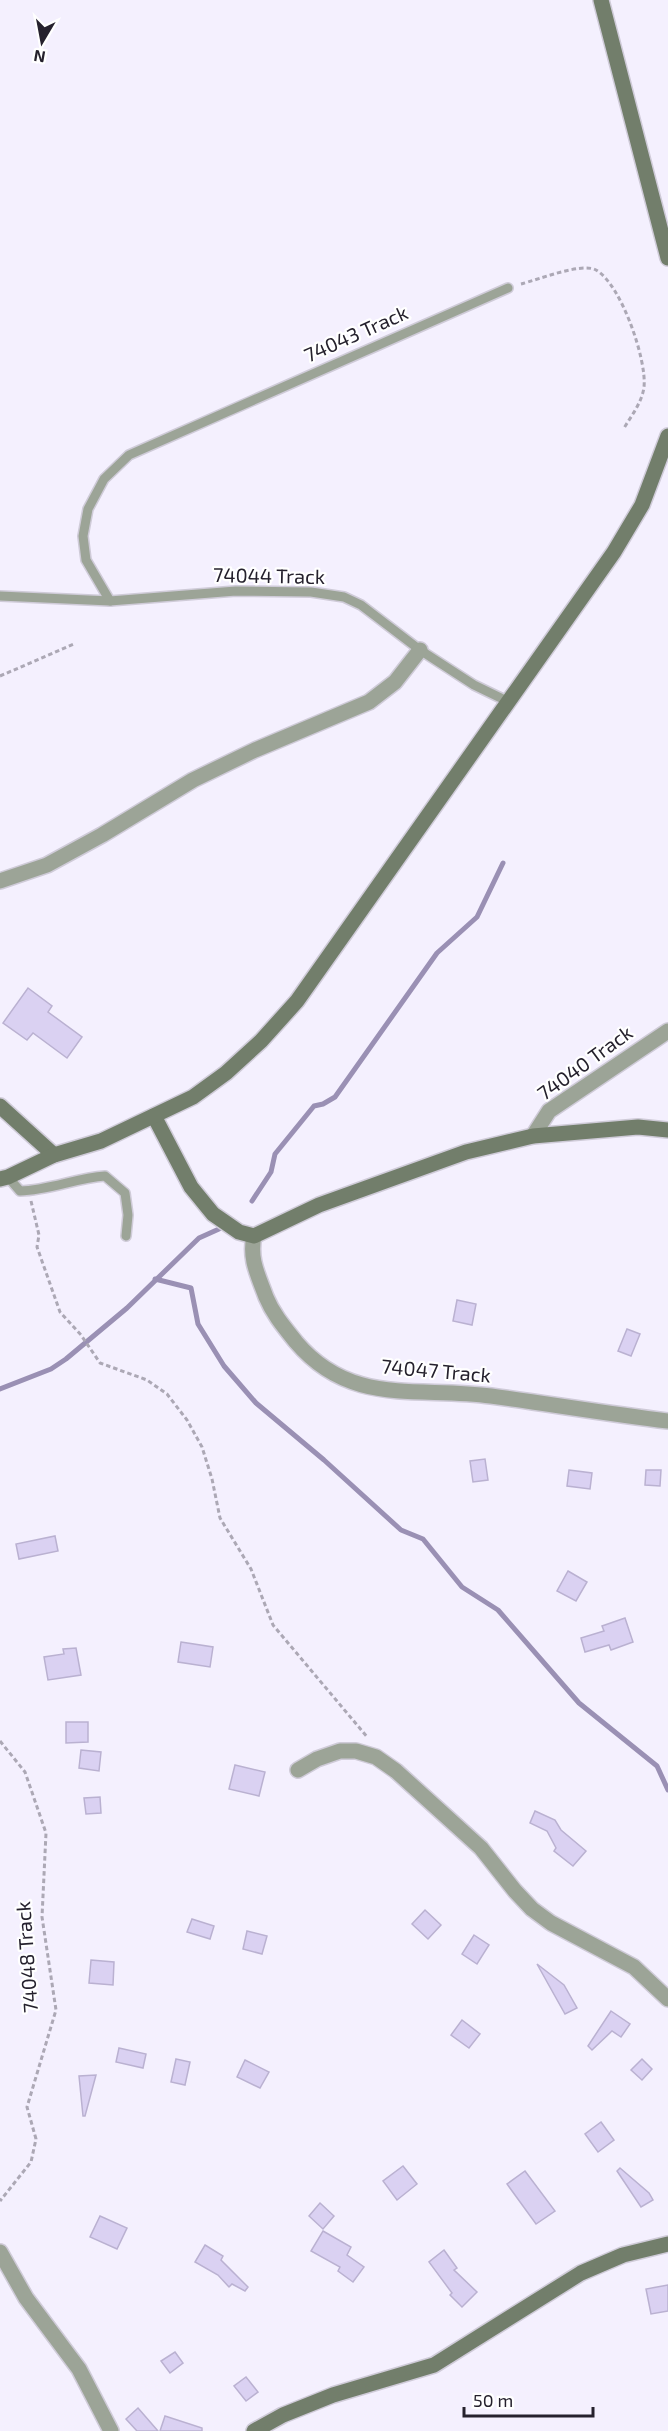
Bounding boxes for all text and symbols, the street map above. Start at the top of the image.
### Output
north arrow [12,12,72,72]
text: N [32,47,47,68]
street label: 74043 Track [300,300,411,367]
street label: 74044 Track [213,562,325,588]
street label: 74040 Track [532,1020,637,1105]
street label: 74047 Track [380,1353,492,1387]
street label: 74048 Track [10,1900,42,2014]
scale bar [464,2380,593,2418]
text: 50 m [473,2389,513,2411]

